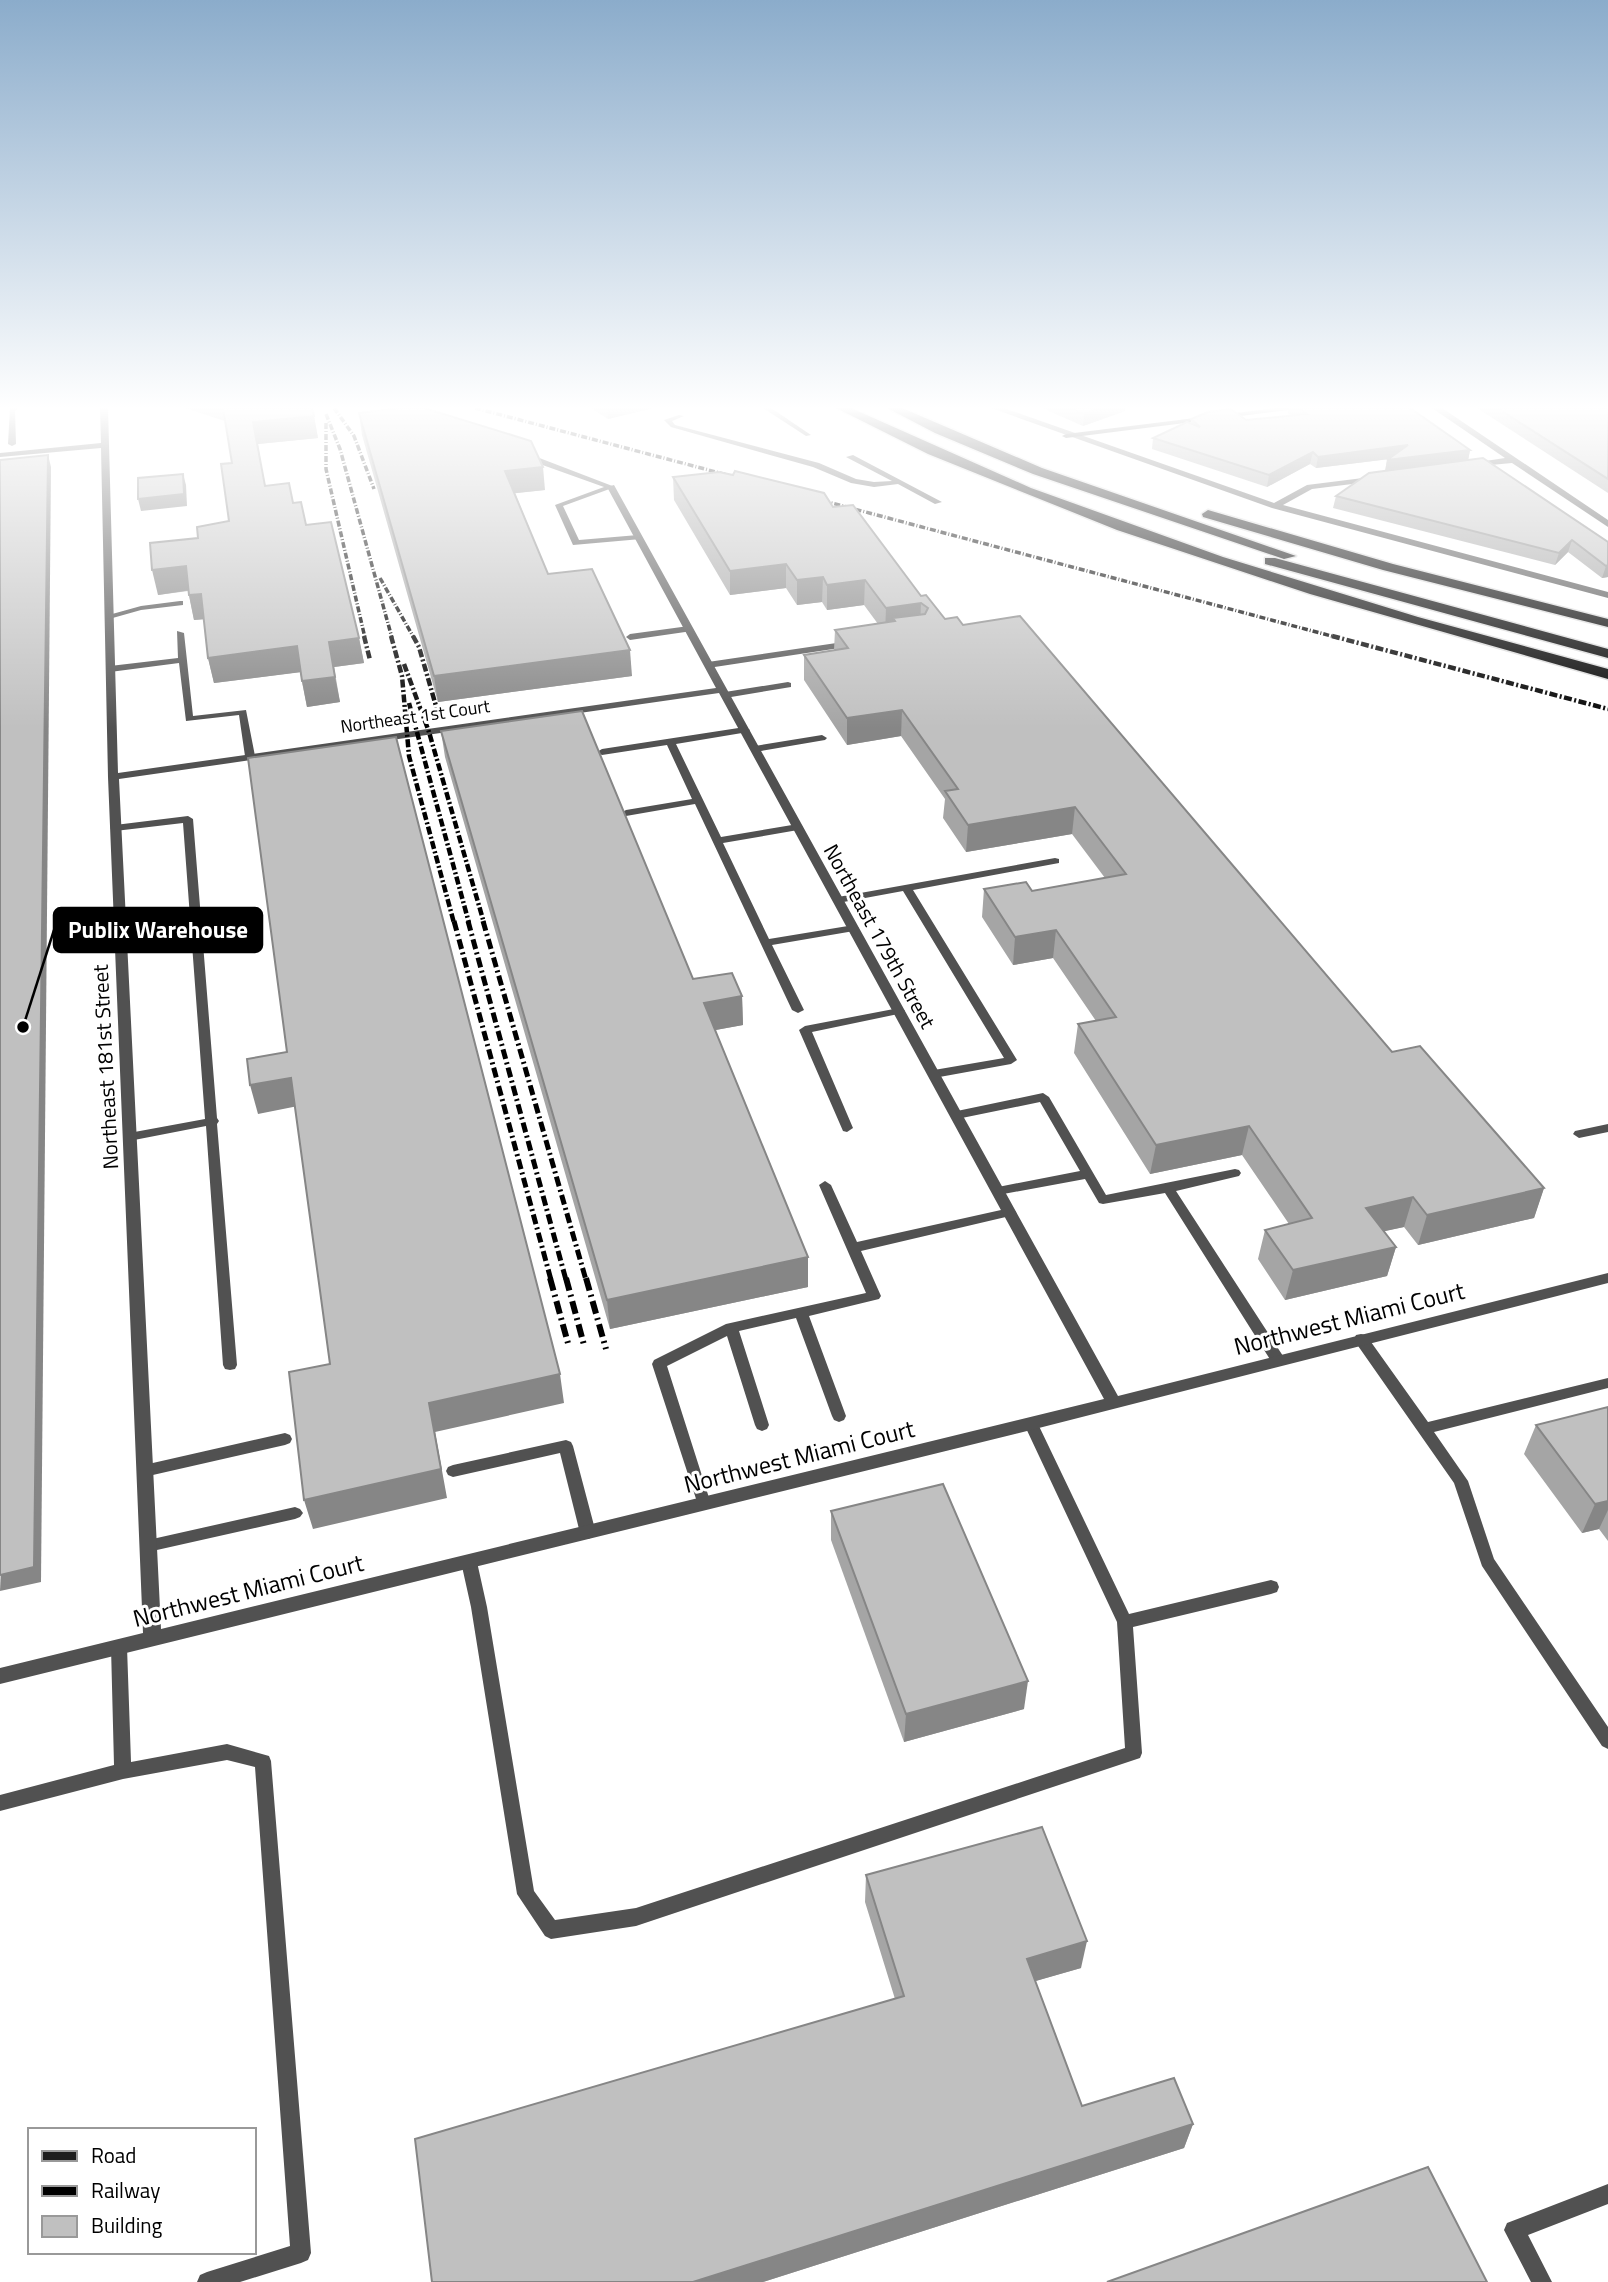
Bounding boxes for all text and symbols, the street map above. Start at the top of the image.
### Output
street label: Northeast 1st Court [339,692,492,740]
street label: Northeast 179th Street [816,838,944,1035]
callout: Publix Warehouse [54,908,262,952]
text: Publix Warehouse [68,912,248,947]
street label: Northeast 181st Street [84,963,126,1170]
street label: Northwest Miami Court [1230,1272,1469,1364]
street label: Northwest Miami Court [680,1410,919,1502]
street label: Northwest Miami Court [129,1544,368,1636]
legend [28,2128,256,2254]
text: Road [91,2139,136,2171]
text: Railway [91,2174,160,2206]
text: Building [91,2209,163,2241]

